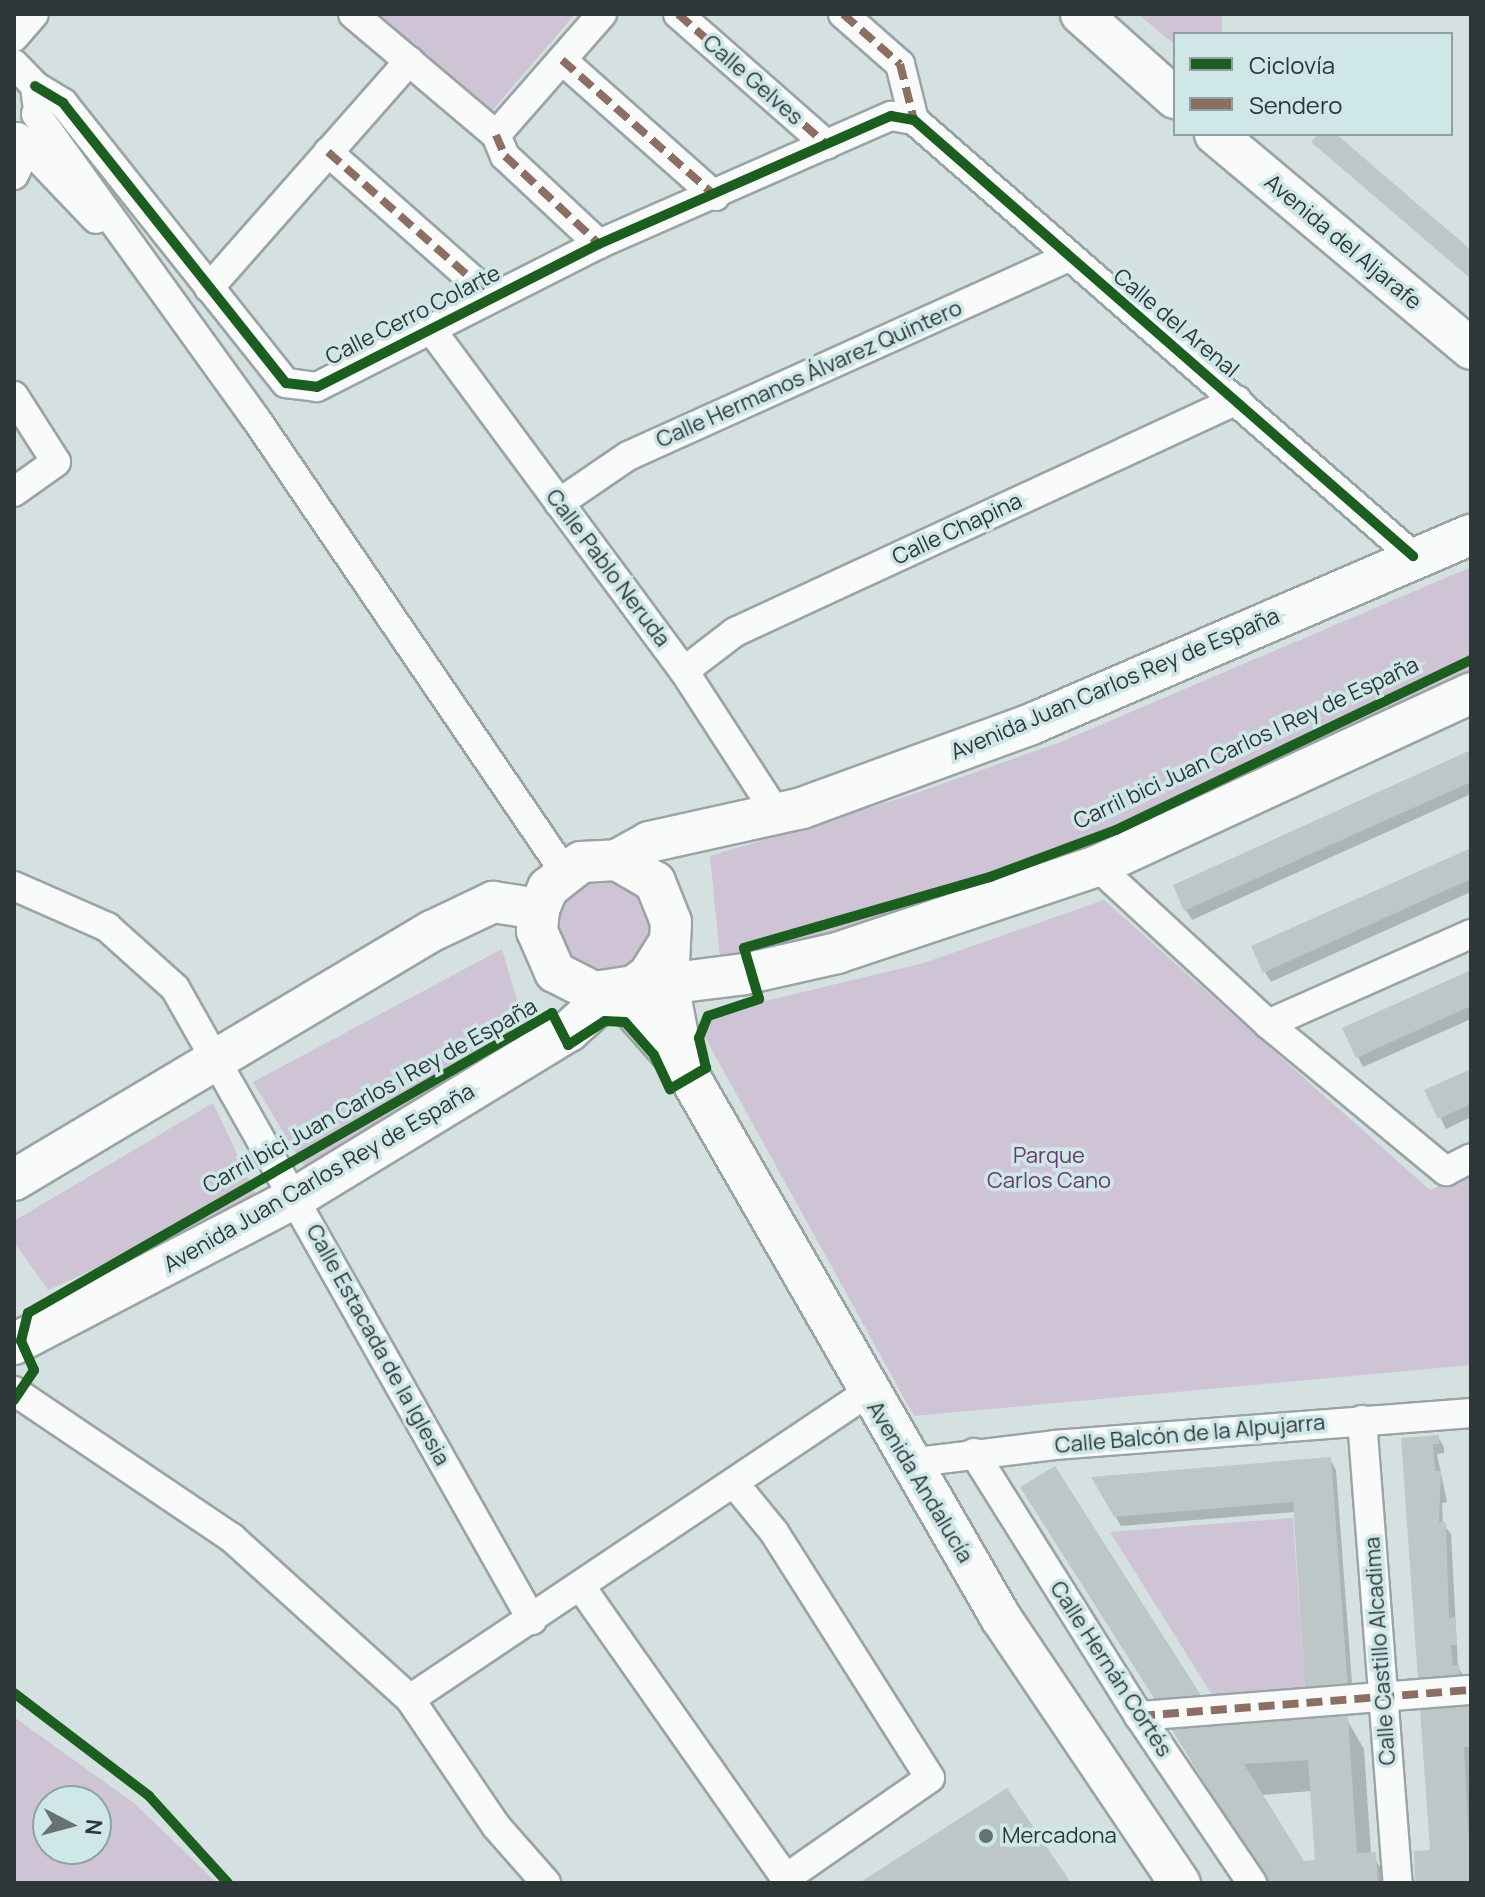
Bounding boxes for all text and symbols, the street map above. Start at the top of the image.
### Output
street label: Calle Gelves [697,29,809,131]
legend [1173,32,1453,136]
text: Ciclovía [1249,48,1335,81]
text: Sendero [1249,88,1343,121]
street label: Avenida del Aljarafe [1259,169,1427,315]
street label: Calle Cerro Colarte [321,260,505,370]
street label: Calle del Arenal [1108,263,1244,383]
street label: Calle Hermanos Álvarez Quintero [652,294,966,454]
street label: Calle Pablo Neruda [540,484,676,652]
street label: Calle Chapina [888,487,1026,571]
street label: Avenida Juan Carlos Rey de España [947,603,1283,765]
street label: Carril bici Juan Carlos I Rey de España [1069,651,1423,835]
street label: Carril bici Juan Carlos I Rey de España [198,993,542,1199]
street label: Avenida Juan Carlos Rey de España [159,1078,479,1278]
park label: Parque Carlos Cano [987,1142,1111,1194]
street label: Calle Estacada de la Iglesia [301,1220,455,1470]
street label: Avenida Andalucía [861,1396,979,1568]
street label: Calle Balcón de la Alpujarra [1054,1409,1326,1459]
street label: Calle Castillo Alcadima [1359,1536,1401,1766]
street label: Calle Hernán Cortés [1044,1576,1178,1762]
north arrow [32,1785,112,1865]
text: N [78,1818,110,1837]
place label: Mercadona [1002,1823,1117,1849]
marker: Mercadona [977,1827,995,1845]

